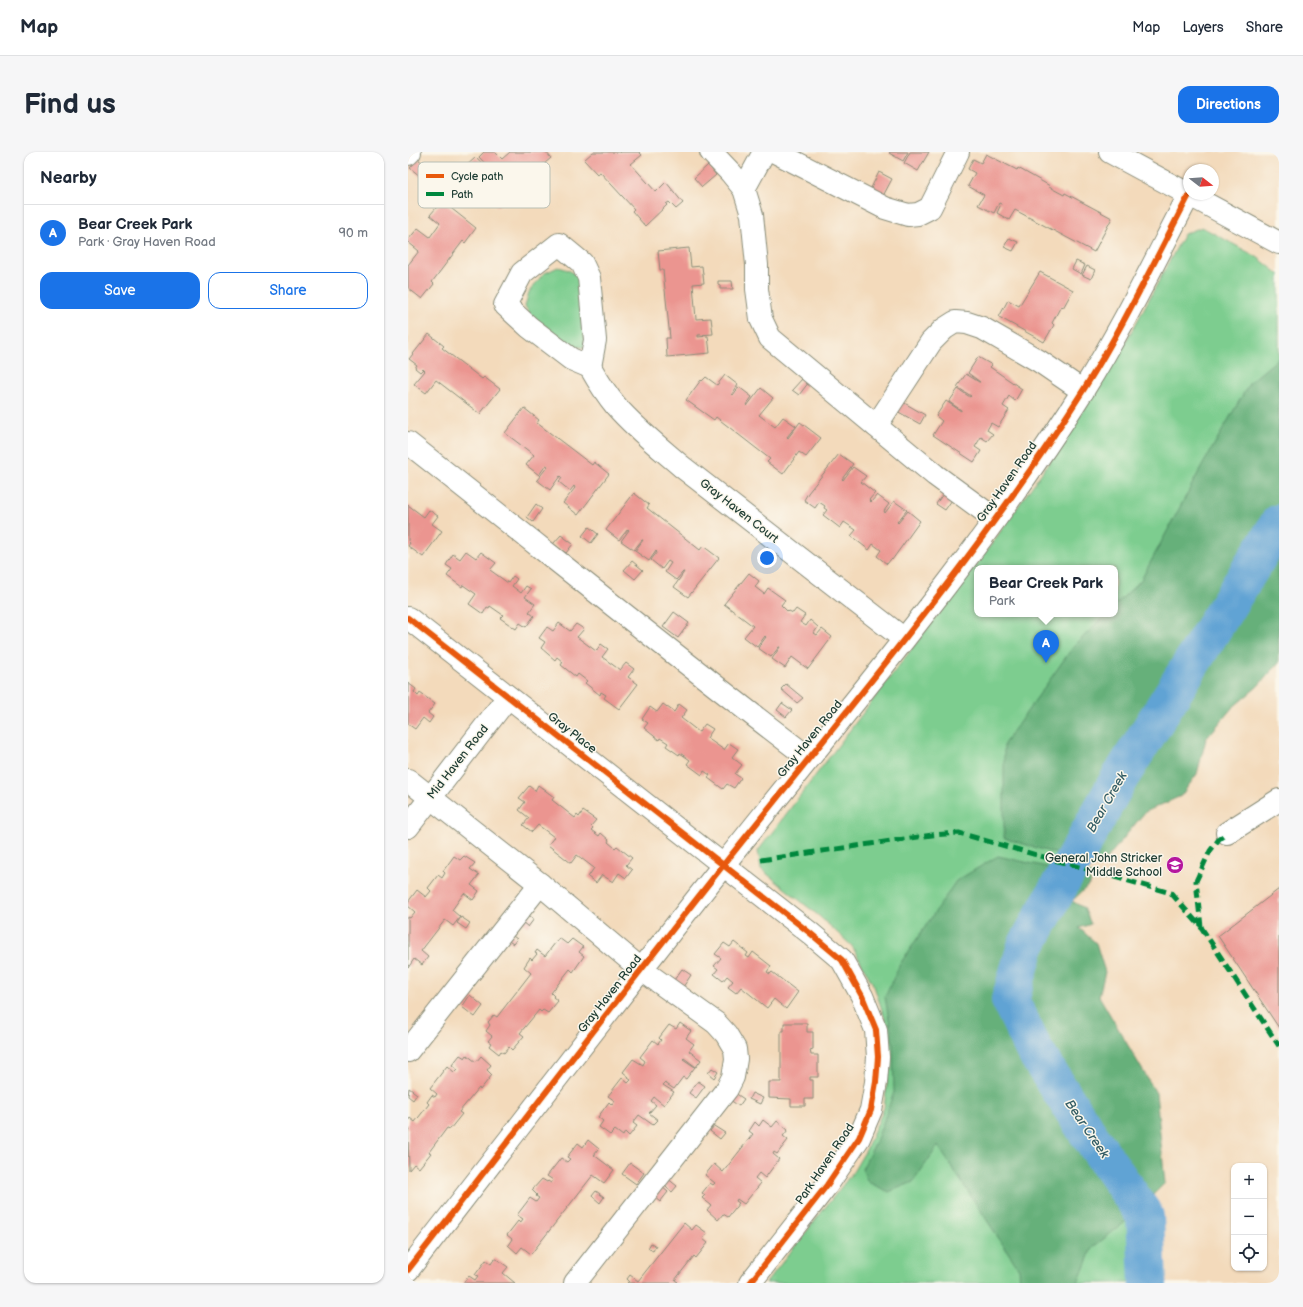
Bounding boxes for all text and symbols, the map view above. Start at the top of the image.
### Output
text: Map [20,16,58,39]
text: Map [1132,19,1160,36]
text: Layers [1182,19,1224,36]
text: Share [1246,19,1283,36]
button: Directions [1178,86,1279,123]
text: Find us [24,88,116,121]
legend [418,162,550,208]
north arrow [1183,164,1219,200]
text: Nearby [40,168,97,188]
text: Cycle path [451,170,503,183]
text: Path [451,188,473,201]
text: Bear Creek Park [78,215,192,234]
text: A [49,225,57,241]
text: 90 m [339,225,368,241]
text: Park · Gray Haven Road [78,234,216,250]
button: Save [40,272,200,309]
button: Share [208,272,368,309]
street label: Gray Haven Road [974,439,1040,525]
street label: Gray Haven Court [696,475,782,547]
your location [757,548,777,568]
popup [974,565,1118,617]
text: Bear Creek Park [989,574,1103,593]
text: Park [989,593,1015,609]
pin: A [1033,630,1059,663]
street label: Gray Haven Road [774,697,846,781]
street label: Gray Place [544,709,600,757]
street label: Mid Haven Road [424,722,492,802]
water label: Bear Creek [1083,768,1131,835]
place label: General John Stricker Middle School [1045,851,1163,880]
school or university icon: General John Stricker Middle School [1165,855,1185,875]
street label: Gray Haven Road [575,952,645,1036]
water label: Bear Creek [1062,1097,1113,1162]
street label: Park Haven Road [792,1120,858,1207]
map controls [1231,1163,1267,1271]
button: + [1231,1163,1267,1199]
button: − [1231,1199,1267,1235]
button: locate [1231,1235,1267,1271]

